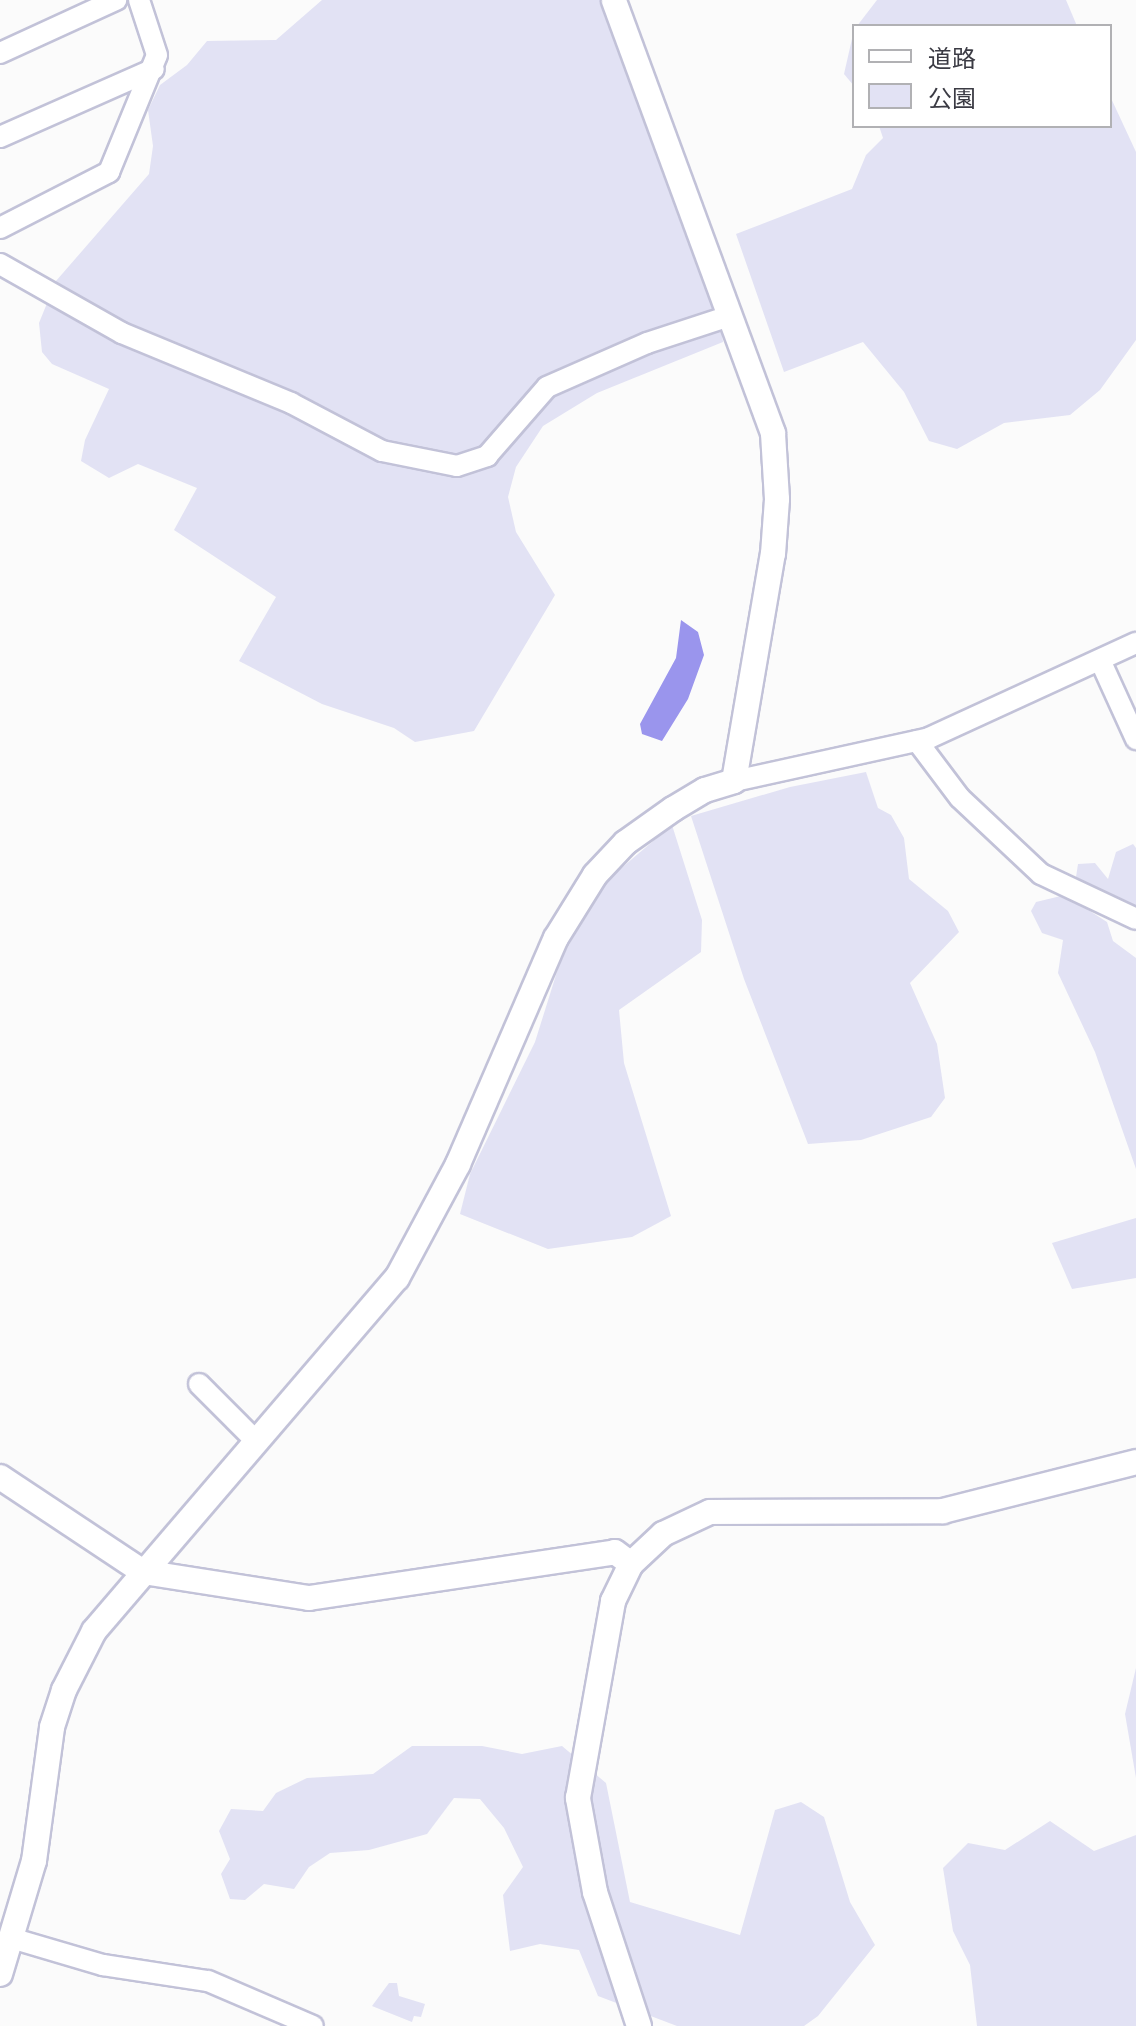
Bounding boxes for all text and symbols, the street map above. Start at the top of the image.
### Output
legend [852,24,1112,128]
text: 道路 [928,43,976,73]
text: 公園 [928,83,976,113]

